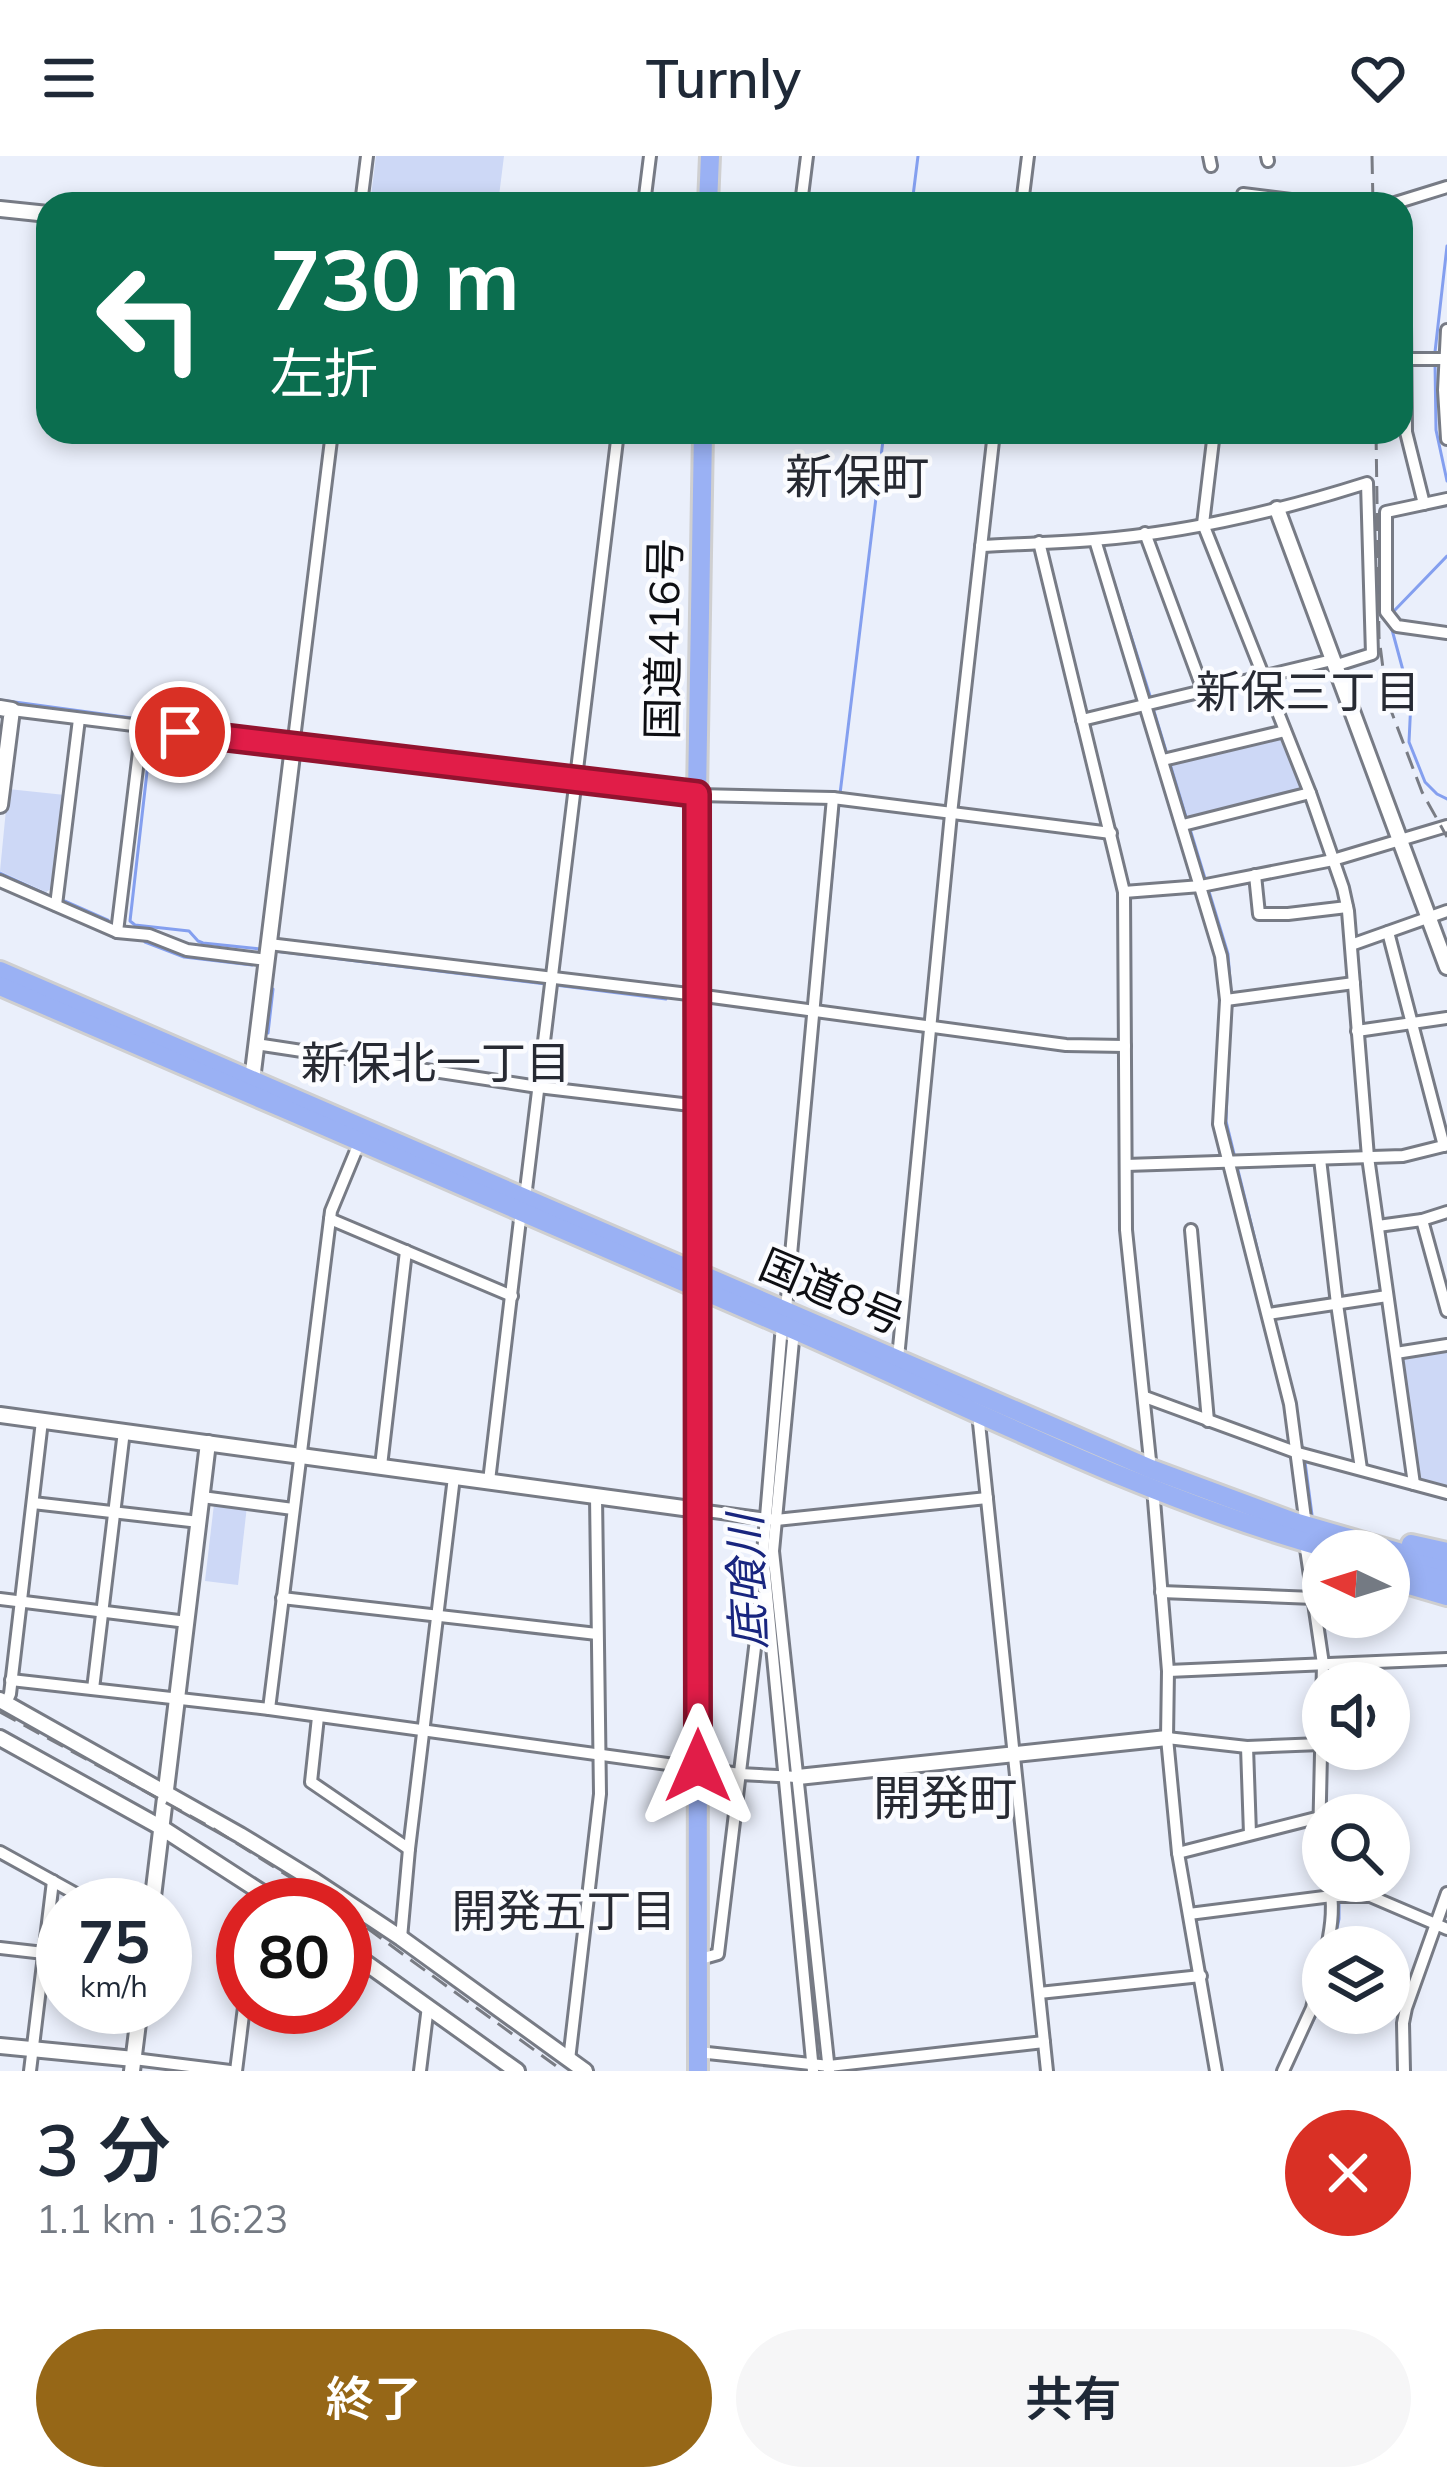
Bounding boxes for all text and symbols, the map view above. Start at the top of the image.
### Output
text: Turnly [646,44,801,112]
icon: menu [36,45,102,111]
icon: heart [1345,45,1411,111]
text: 730 m [270,226,520,331]
icon: left [72,240,228,396]
text: 左折 [270,339,378,407]
district label: 新保町 [785,446,929,506]
street label: 国道416号 [635,538,691,740]
district label: 新保三丁目 [1195,663,1421,719]
pin [129,681,231,783]
icon: arrive [147,699,213,765]
district label: 新保北一丁目 [301,1034,571,1090]
street label: 国道8号 [752,1237,912,1345]
water label: 底喰川 [716,1510,776,1650]
north arrow [1302,1530,1410,1638]
map controls [1302,1530,1410,2034]
button: sound [1302,1662,1410,1770]
position arrow [635,1703,761,1829]
district label: 開発町 [873,1767,1017,1827]
button: search [1302,1794,1410,1902]
speed limit sign: 80 [216,1878,372,2034]
district label: 開発五丁目 [451,1882,677,1938]
text: 75 [78,1903,150,1978]
button: layers [1302,1926,1410,2034]
text: km/h [80,1967,148,2005]
text: 3 分 [36,2104,170,2194]
button: close [1285,2110,1411,2236]
text: 1.1 km · 16:23 [36,2194,288,2243]
button: 終了 [36,2329,712,2467]
button: 共有 [736,2329,1411,2467]

